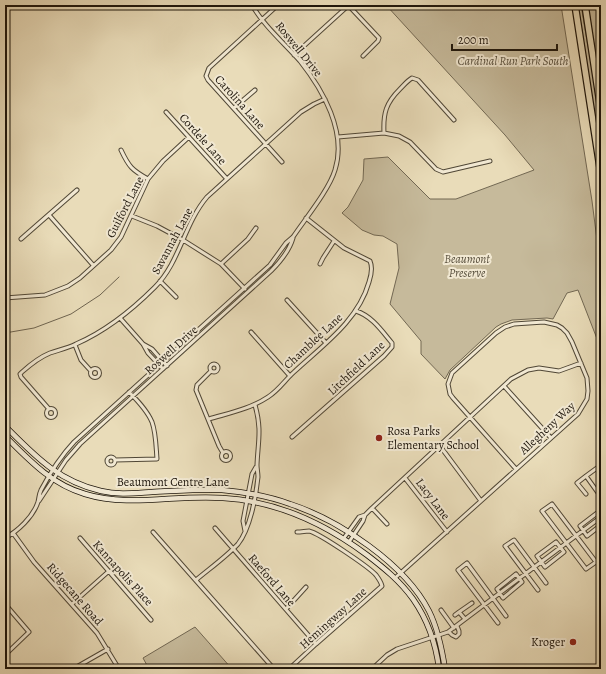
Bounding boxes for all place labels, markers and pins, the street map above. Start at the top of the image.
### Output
place label: Rosa Parks Elementary School [387,423,479,453]
marker: Rosa Parks Elementary School [374,433,384,443]
place label: Kroger [531,634,565,650]
marker: Kroger [568,637,578,647]

